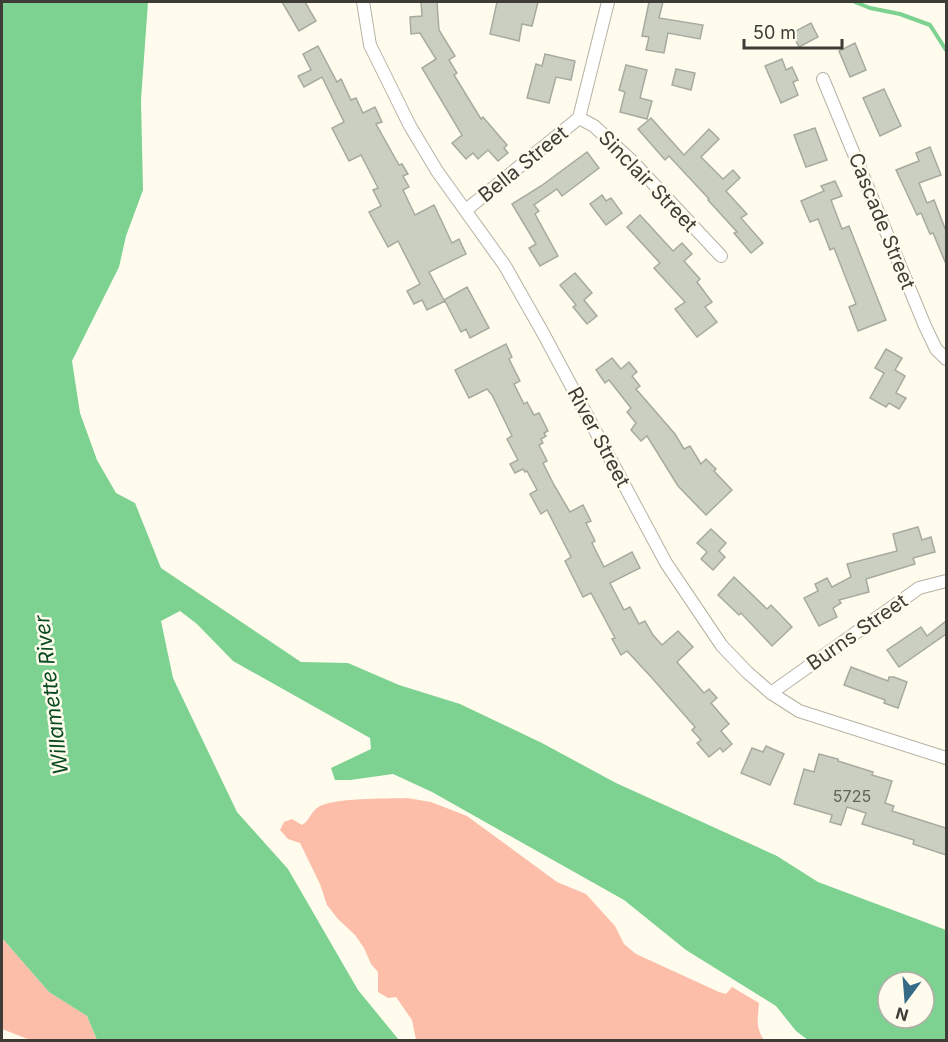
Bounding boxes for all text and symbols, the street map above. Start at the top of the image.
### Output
scale bar [744,12,842,50]
text: 50 m [753,22,796,43]
street label: Bella Street [474,120,573,207]
street label: Sinclair Street [594,125,703,237]
street label: Cascade Street [844,149,920,293]
street label: River Street [563,383,636,492]
street label: Burns Street [802,588,912,675]
water label: Willamette River [29,613,73,776]
house number: 5725 [833,786,871,806]
north arrow [876,970,936,1030]
text: N [893,1003,910,1026]

